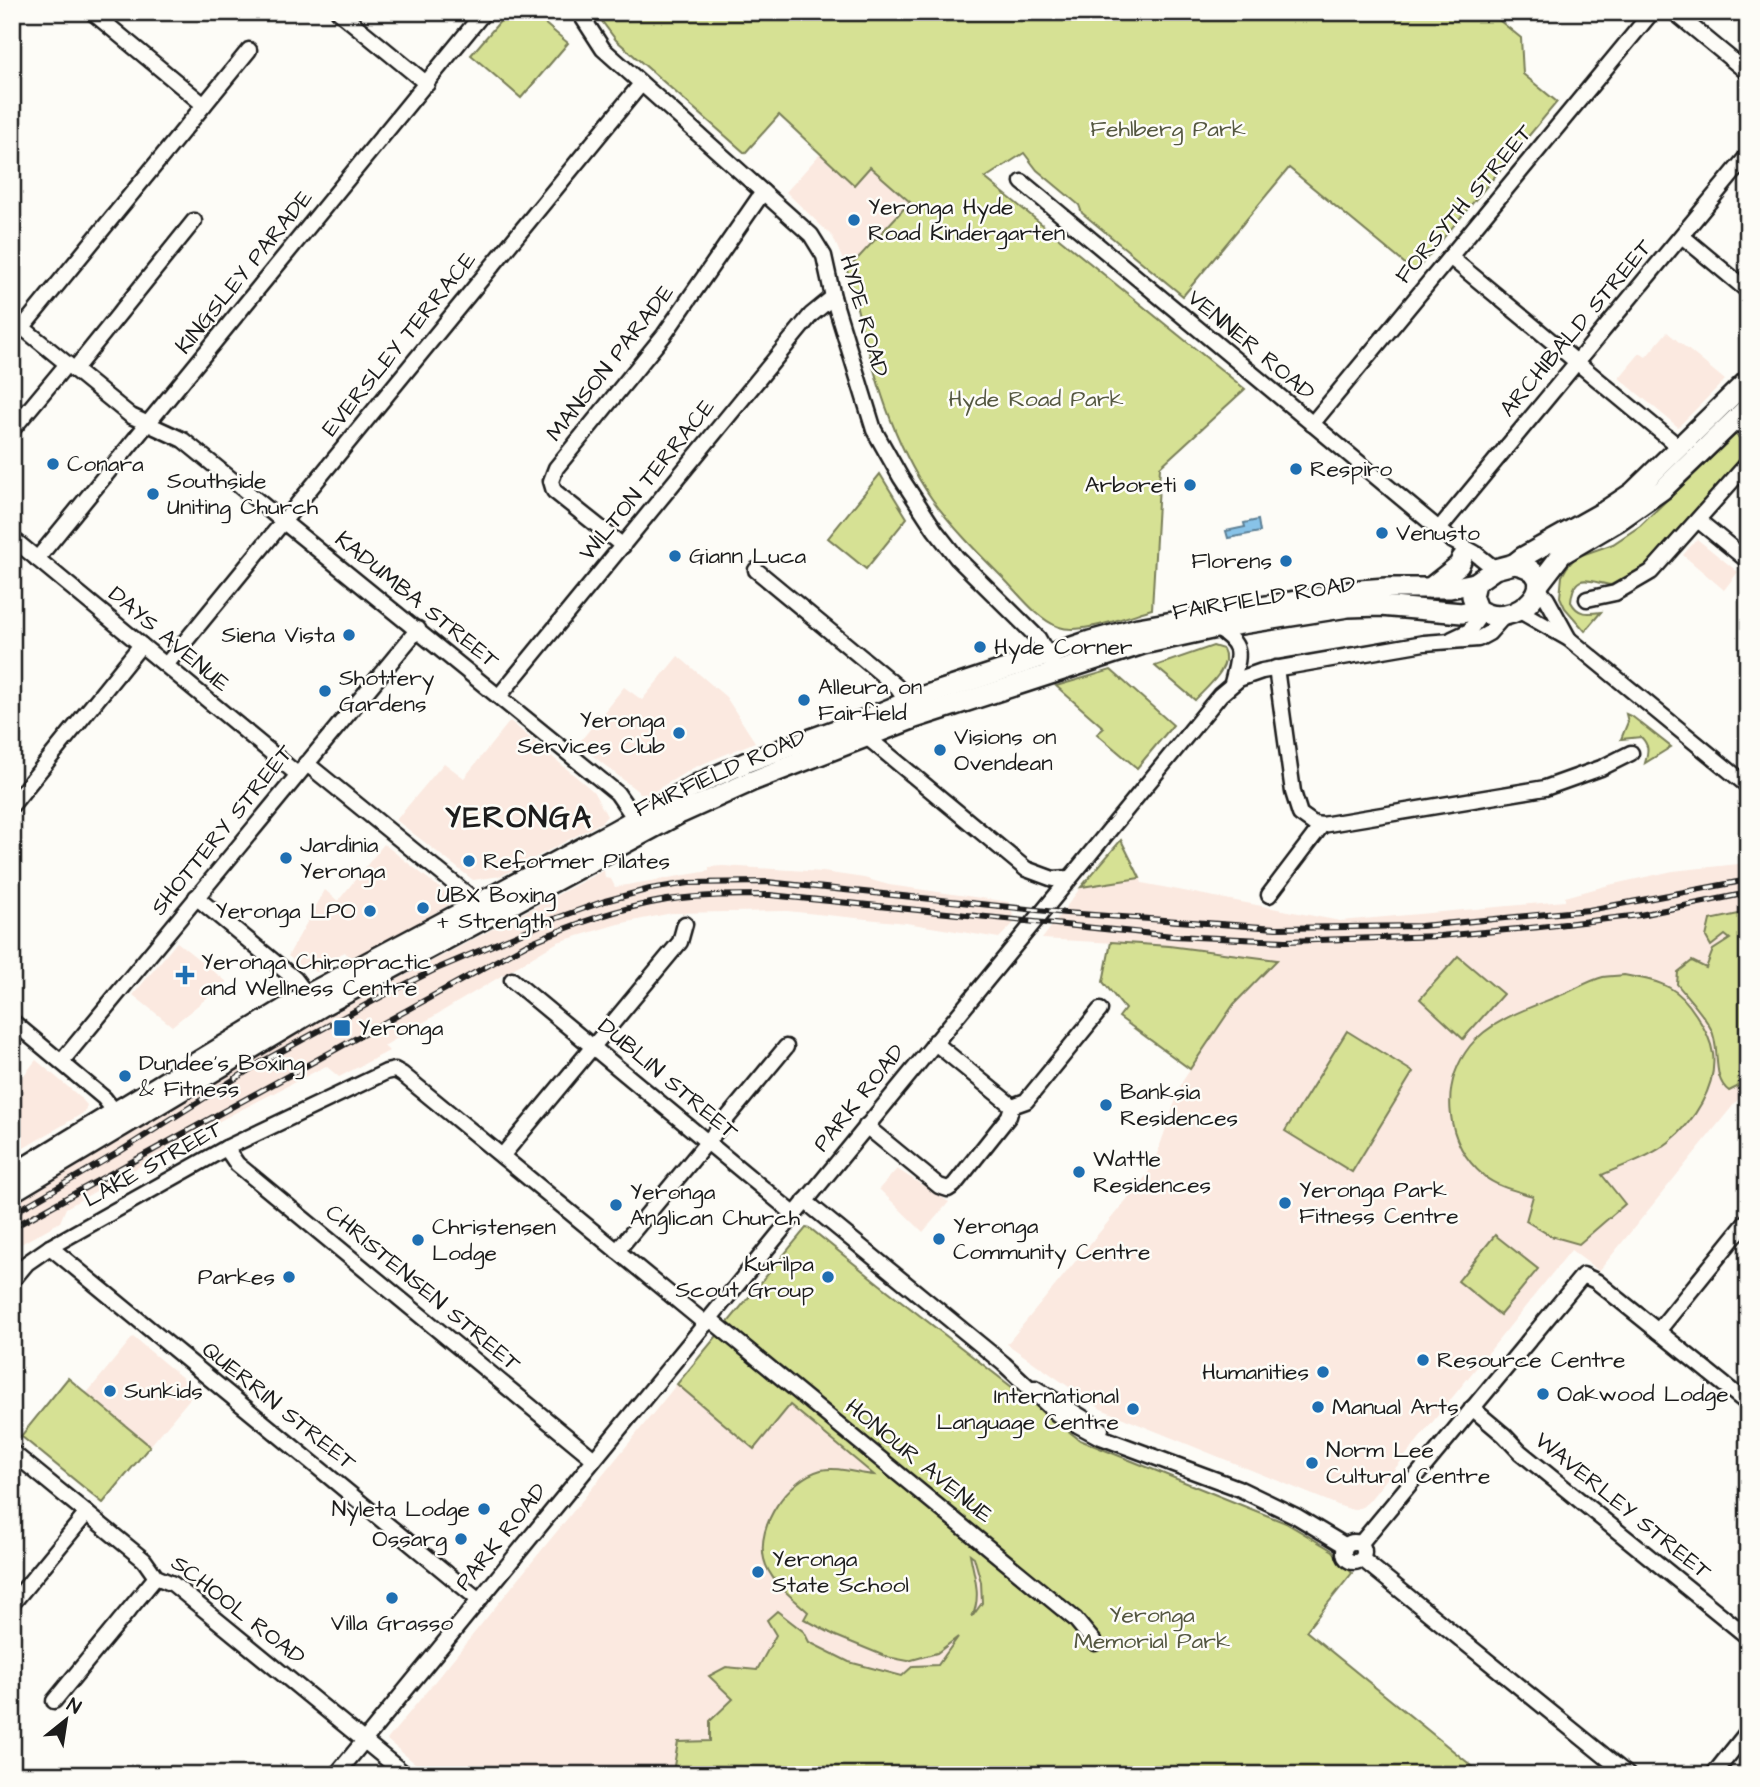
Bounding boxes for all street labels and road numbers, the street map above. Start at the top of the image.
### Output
street label: FORSYTH STREET [1388,117,1541,291]
street label: KINGSLEY PARADE [168,183,320,361]
street label: ARCHIBALD STREET [1492,232,1660,424]
street label: EVERSLEY TERRACE [314,245,484,443]
street label: HYDE ROAD [831,251,897,381]
street label: MANSON PARADE [539,278,682,448]
street label: VENNER ROAD [1180,282,1322,408]
street label: WILTON TERRACE [572,392,723,568]
street label: KADUMBA STREET [328,524,506,677]
street label: FAIRFIELD ROAD [1170,568,1358,628]
street label: DAYS AVENUE [101,579,237,700]
street label: FAIRFIELD ROAD [629,721,811,825]
street label: SHOTTERY STREET [143,737,301,922]
street label: DUBLIN STREET [591,1011,746,1148]
street label: PARK ROAD [806,1037,913,1159]
street label: LAKE STREET [78,1112,229,1215]
street label: CHRISTENSEN STREET [318,1197,528,1380]
street label: QUERRIN STREET [195,1334,363,1479]
street label: HONOUR AVENUE [838,1391,1000,1531]
street label: WAVERLEY STREET [1528,1425,1719,1588]
street label: PARK ROAD [448,1476,555,1598]
street label: SCHOOL ROAD [164,1547,312,1673]

